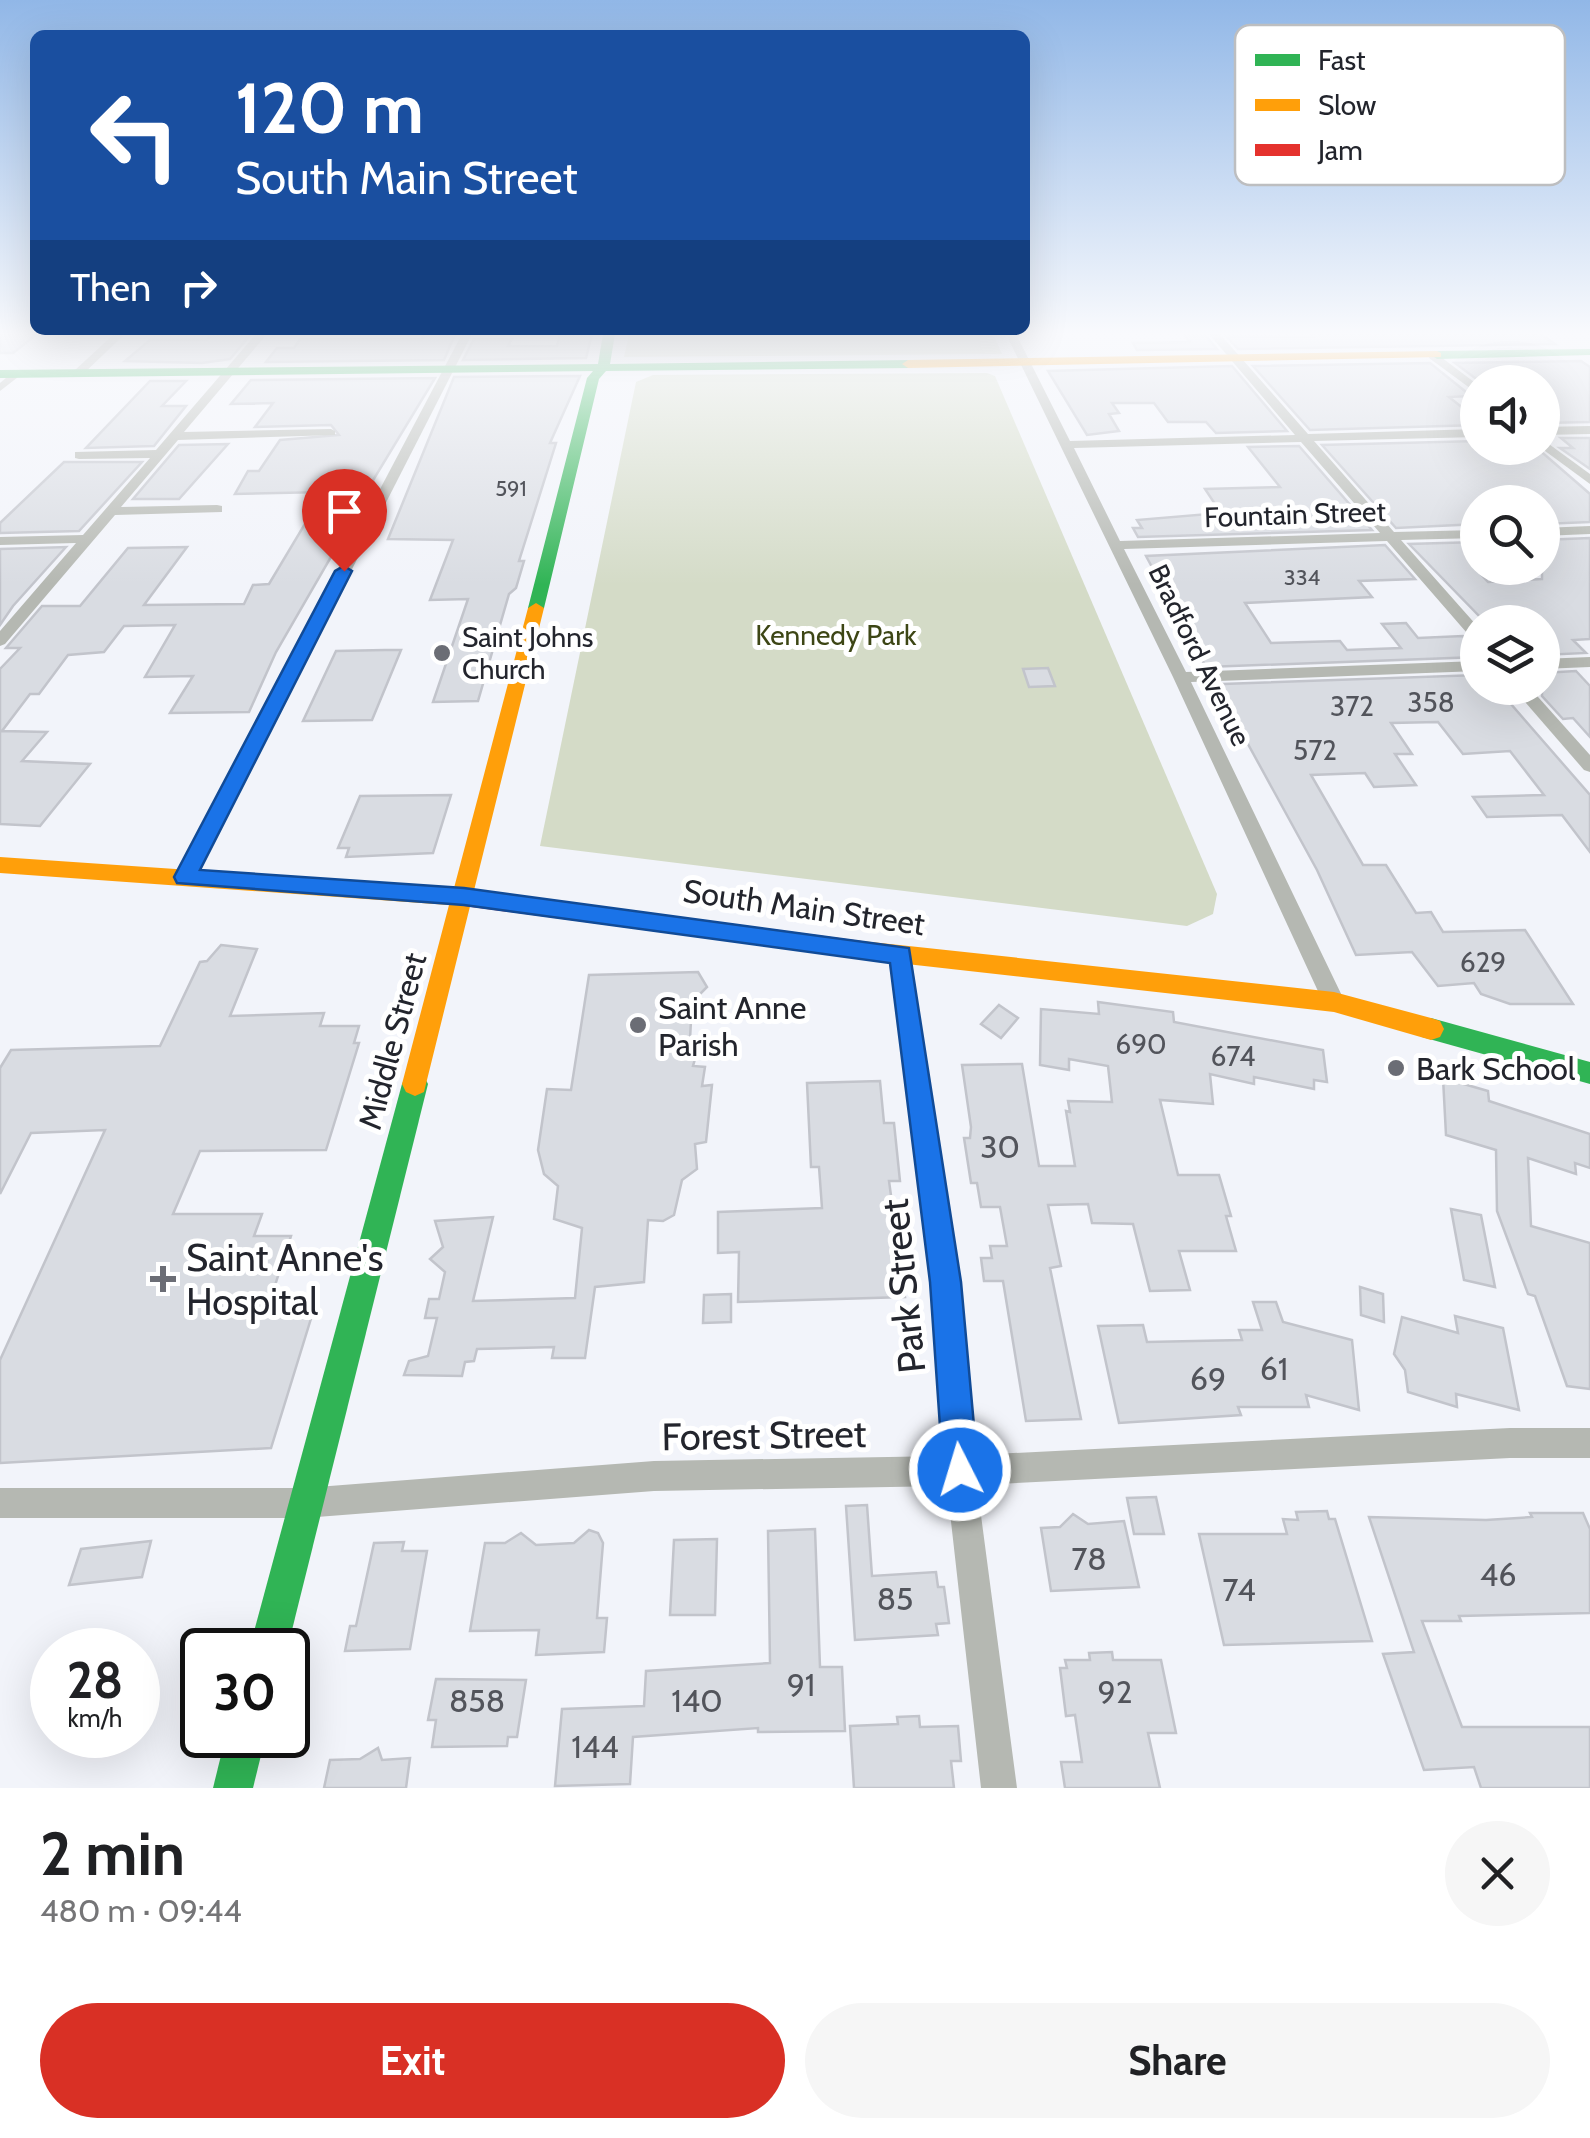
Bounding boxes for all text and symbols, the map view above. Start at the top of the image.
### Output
legend [1235,25,1565,185]
text: Fast [1318,43,1366,77]
text: 120 m [235,65,424,151]
icon: left [70,70,200,200]
text: Slow [1318,88,1376,122]
text: Jam [1317,133,1363,167]
text: South Main Street [235,151,578,205]
icon: right [171,260,226,315]
text: Then [70,264,151,311]
map controls [1460,365,1560,705]
button: sound [1460,365,1560,465]
pin [302,469,387,572]
house number: 591 [495,475,527,502]
icon: arrive [317,484,372,539]
button: search [1460,485,1560,585]
street label: Fountain Street [1204,494,1386,534]
street label: Bradford Avenue [1141,559,1259,751]
house number: 334 [1284,564,1321,591]
button: layers [1460,605,1560,705]
park label: Kennedy Park [755,618,917,652]
place label: Saint Johns Church [462,620,593,686]
marker: Saint Johns Church [431,642,453,664]
house number: 358 [1407,685,1455,719]
house number: 372 [1330,689,1374,723]
house number: 572 [1293,733,1337,767]
street label: South Main Street [681,871,928,943]
house number: 629 [1460,945,1506,979]
street label: Middle Street [350,948,434,1134]
place label: Saint Anne Parish [658,988,806,1064]
marker: Saint Anne Parish [627,1014,649,1036]
house number: 690 [1115,1027,1167,1061]
house number: 674 [1211,1039,1255,1073]
place label: Bark School [1416,1049,1576,1088]
marker: Bark School [1385,1057,1407,1079]
house number: 30 [980,1127,1020,1166]
street label: Park Street [870,1196,936,1375]
place label: Saint Anne's Hospital [186,1234,383,1325]
marker: Saint Anne's Hospital [150,1266,176,1292]
house number: 61 [1260,1349,1288,1388]
house number: 69 [1190,1359,1226,1398]
street label: Forest Street [661,1410,867,1460]
position arrow [908,1418,1012,1522]
house number: 78 [1071,1539,1107,1578]
house number: 46 [1480,1555,1516,1594]
house number: 74 [1222,1570,1256,1609]
house number: 85 [877,1579,913,1618]
speed limit sign: 30 [180,1628,310,1758]
text: 28 [67,1650,123,1711]
house number: 91 [787,1665,815,1704]
house number: 92 [1098,1672,1132,1711]
house number: 858 [449,1681,505,1720]
house number: 140 [671,1681,723,1720]
text: km/h [68,1703,122,1733]
house number: 144 [571,1727,619,1766]
text: 2 min [40,1817,185,1890]
button: close [1445,1821,1550,1926]
text: 480 m · 09:44 [40,1891,242,1930]
button: Exit [40,2003,785,2118]
button: Share [805,2003,1550,2118]

